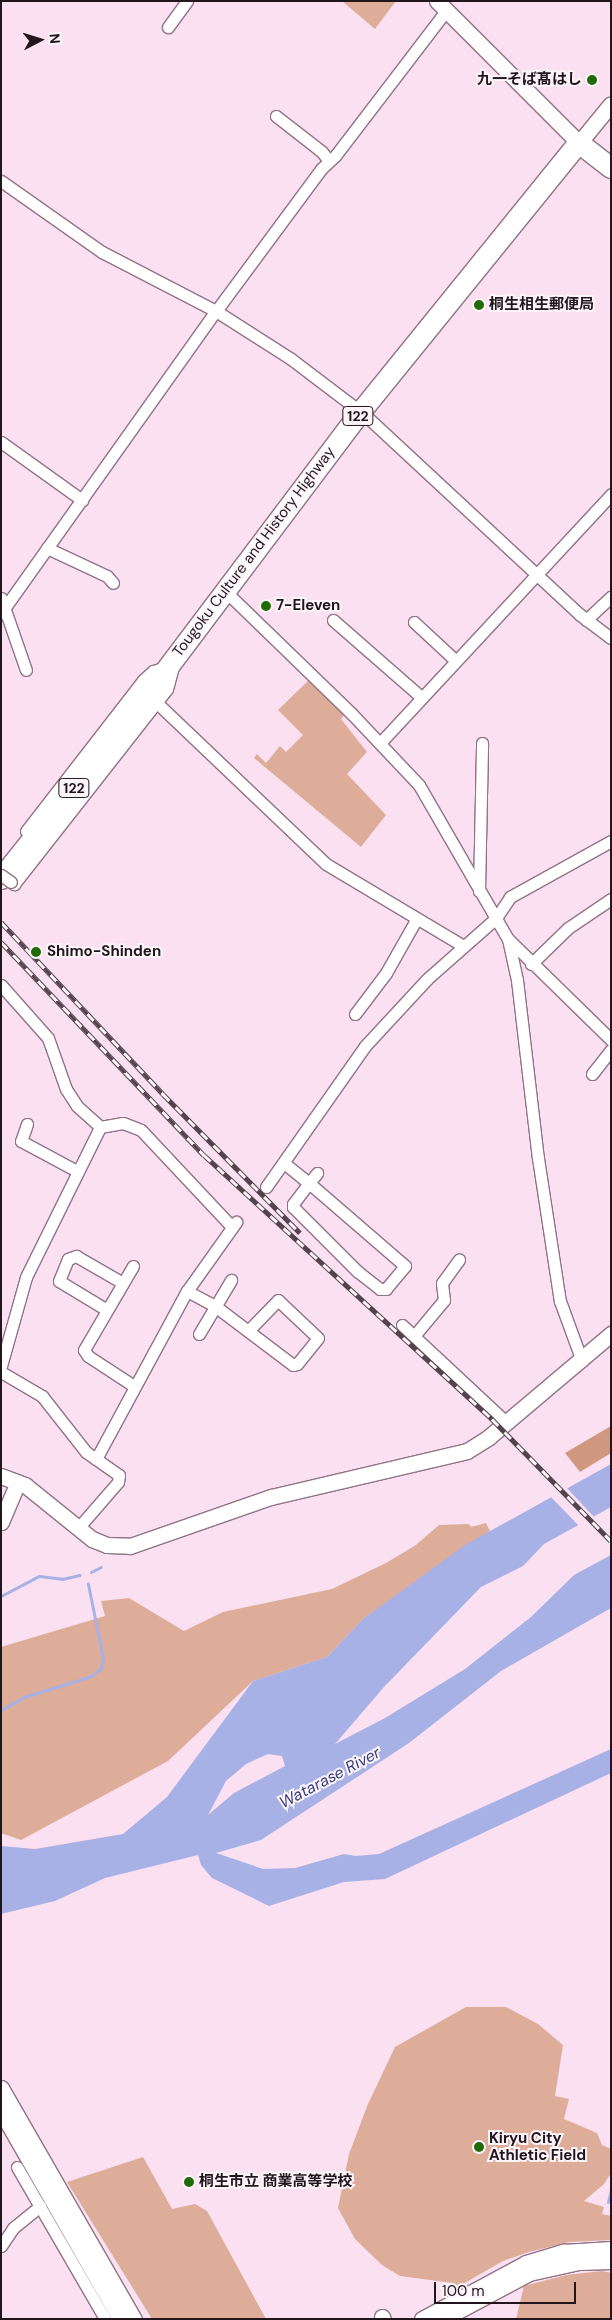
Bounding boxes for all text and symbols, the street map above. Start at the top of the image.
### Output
north arrow [15,15,65,65]
text: N [46,33,64,45]
place label: 九一そば髙はし [477,71,582,89]
marker: 九一そば髙はし [586,74,598,86]
place label: 桐生相生郵便局 [489,296,594,314]
marker: 桐生相生郵便局 [473,299,485,311]
road number: 122 [342,404,374,428]
street label: Tougoku Culture and History Highway [169,443,339,661]
place label: 7-Eleven [276,597,340,615]
marker: 7-Eleven [260,600,272,612]
road number: 122 [58,776,90,800]
place label: Shimo-Shinden [47,943,161,961]
marker: Shimo-Shinden [29,945,43,959]
water label: Watarase River [276,1743,384,1813]
place label: Kiryu City Athletic Field [489,2129,586,2164]
marker: Kiryu City Athletic Field [473,2141,485,2153]
place label: 桐生市立 商業高等学校 [199,2173,353,2191]
marker: 桐生市立 商業高等学校 [183,2176,195,2188]
scale bar [437,2272,580,2304]
text: 100 m [442,2281,485,2301]

